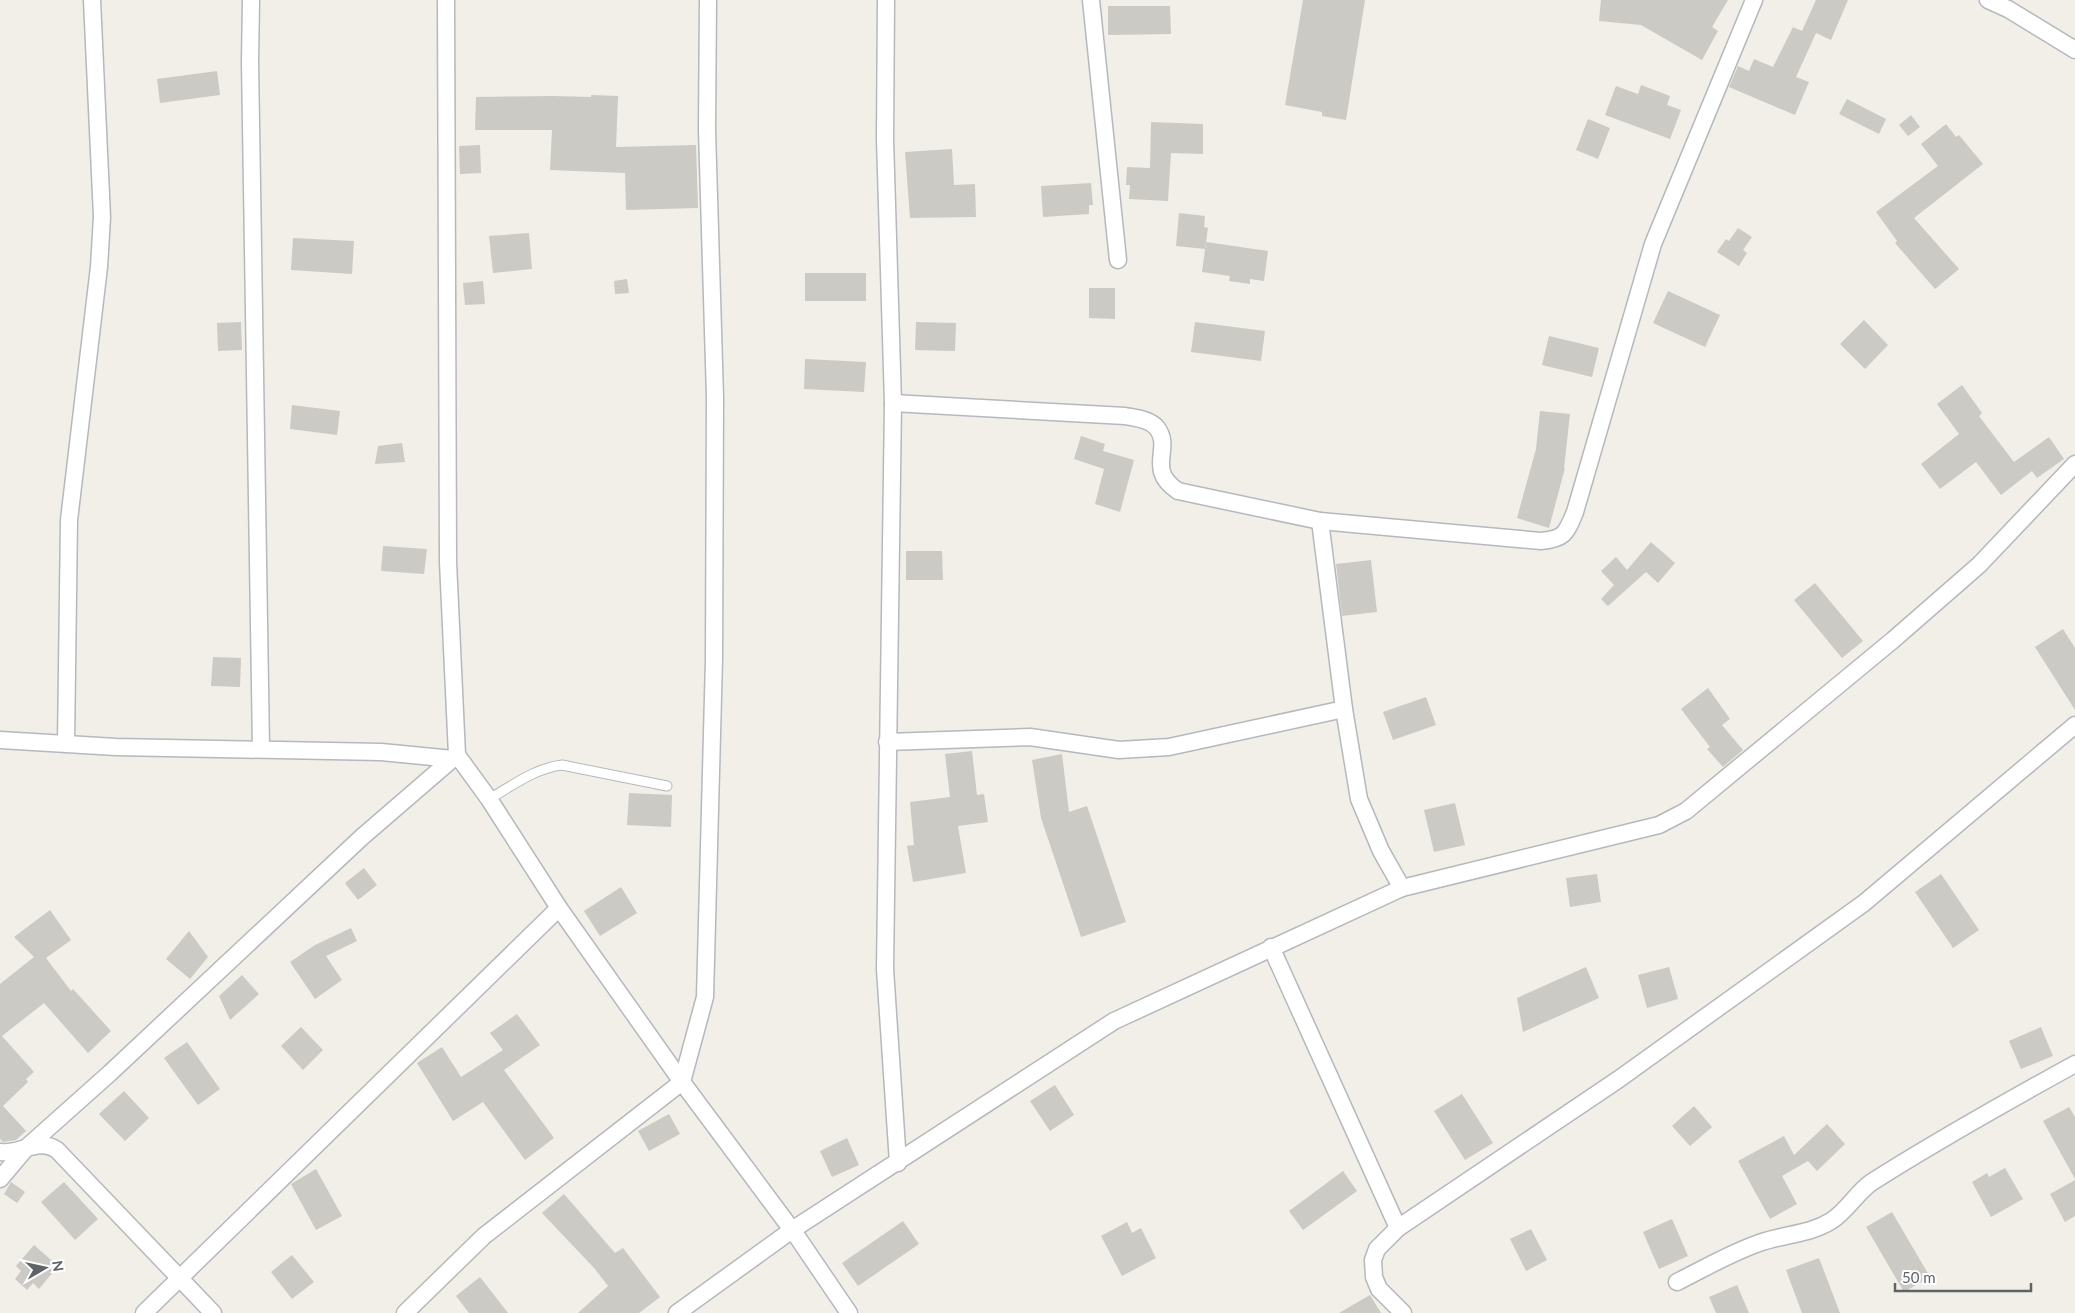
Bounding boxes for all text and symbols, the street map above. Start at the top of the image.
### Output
north arrow [20,1243,70,1293]
text: N [49,1259,68,1273]
scale bar [1895,1260,2031,1292]
text: 50 m [1902,1268,1936,1286]

